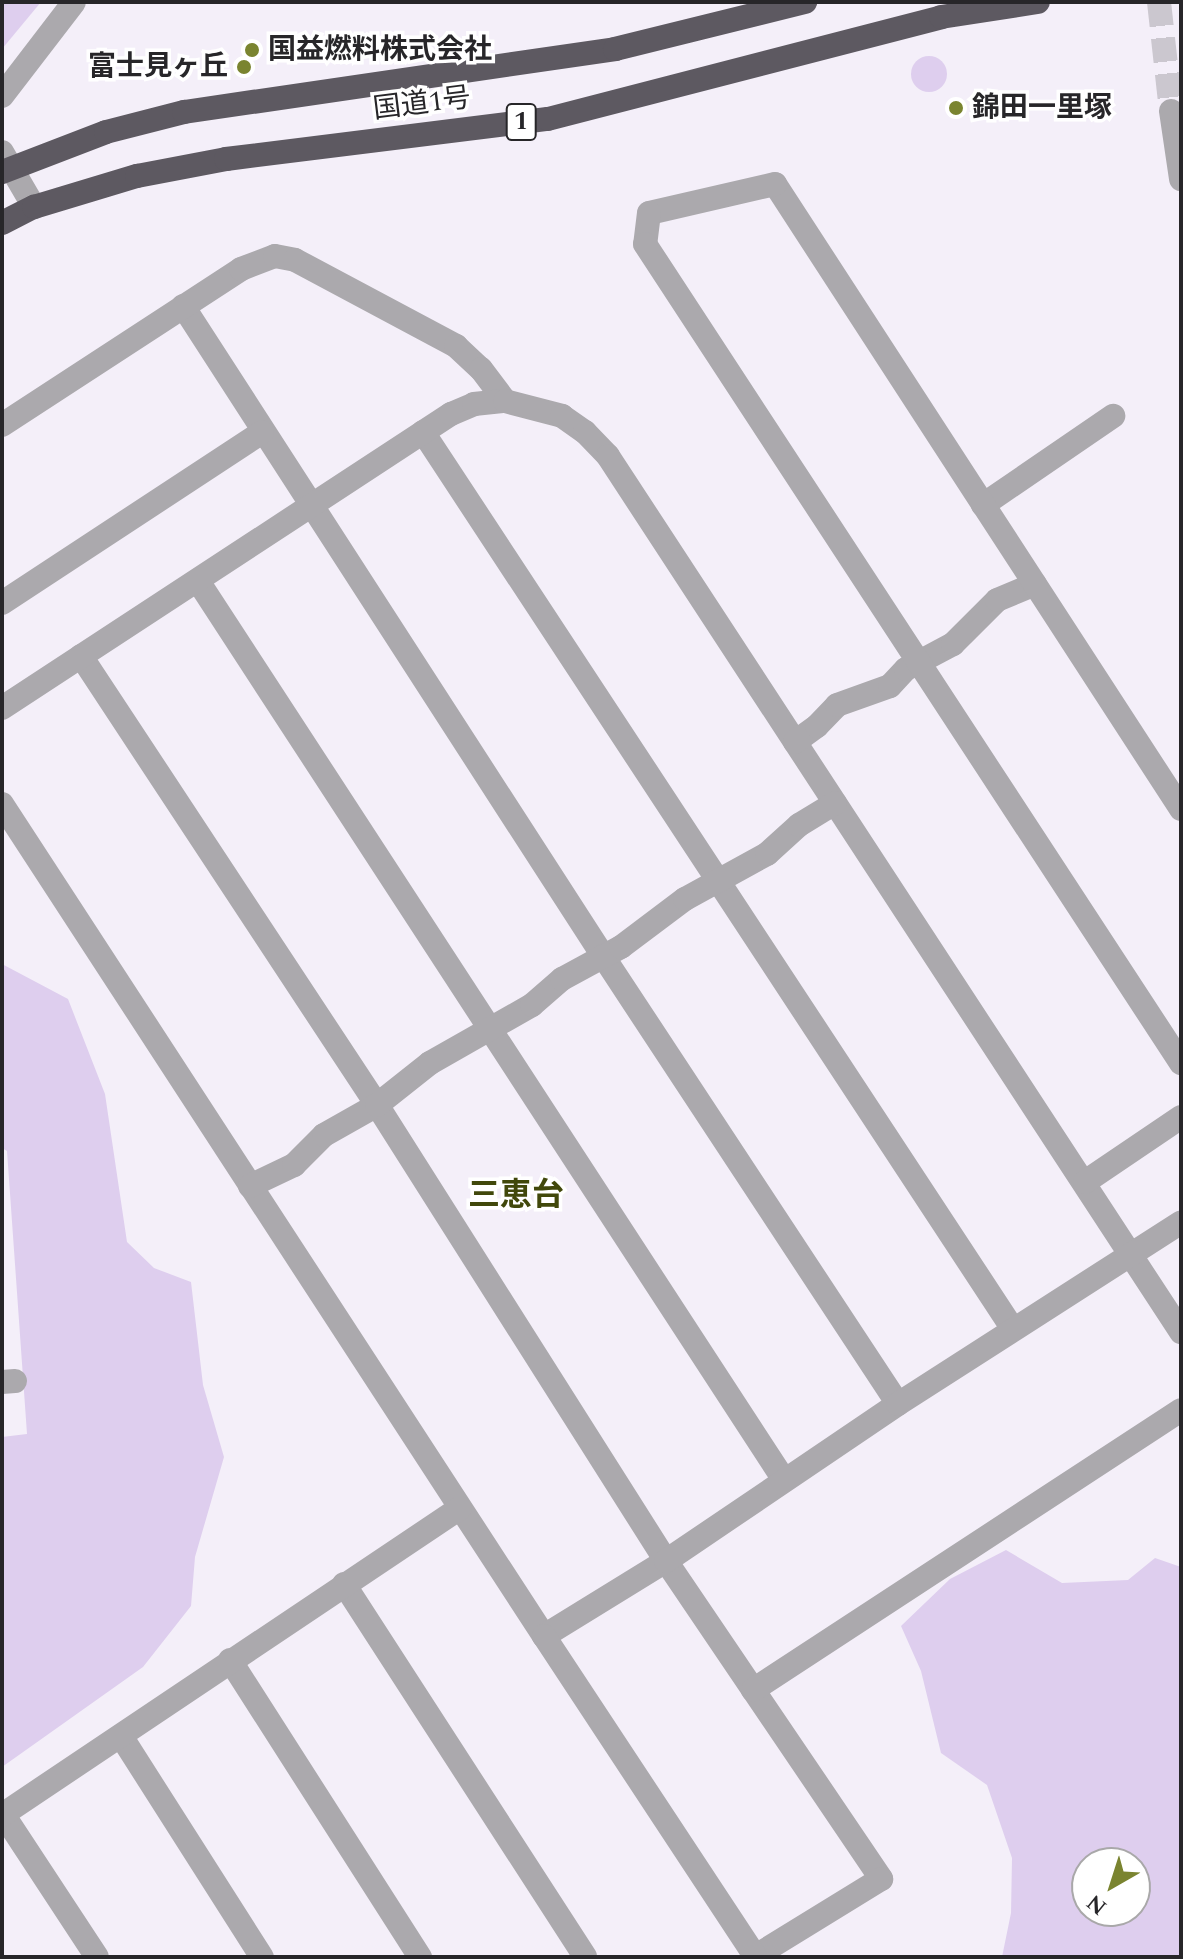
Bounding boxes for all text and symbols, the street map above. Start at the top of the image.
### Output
place label: 国益燃料株式会社 [268,33,492,67]
marker: 国益燃料株式会社 [243,41,261,59]
place label: 富士見ヶ丘 [88,50,228,84]
marker: 富士見ヶ丘 [235,58,253,76]
street label: 国道1号 [371,81,473,127]
place label: 錦田一里塚 [972,91,1112,125]
marker: 錦田一里塚 [947,99,965,117]
road number: 1 [505,100,537,144]
district label: 三恵台 [468,1177,564,1215]
north arrow [1071,1847,1151,1927]
text: N [1079,1886,1114,1923]

